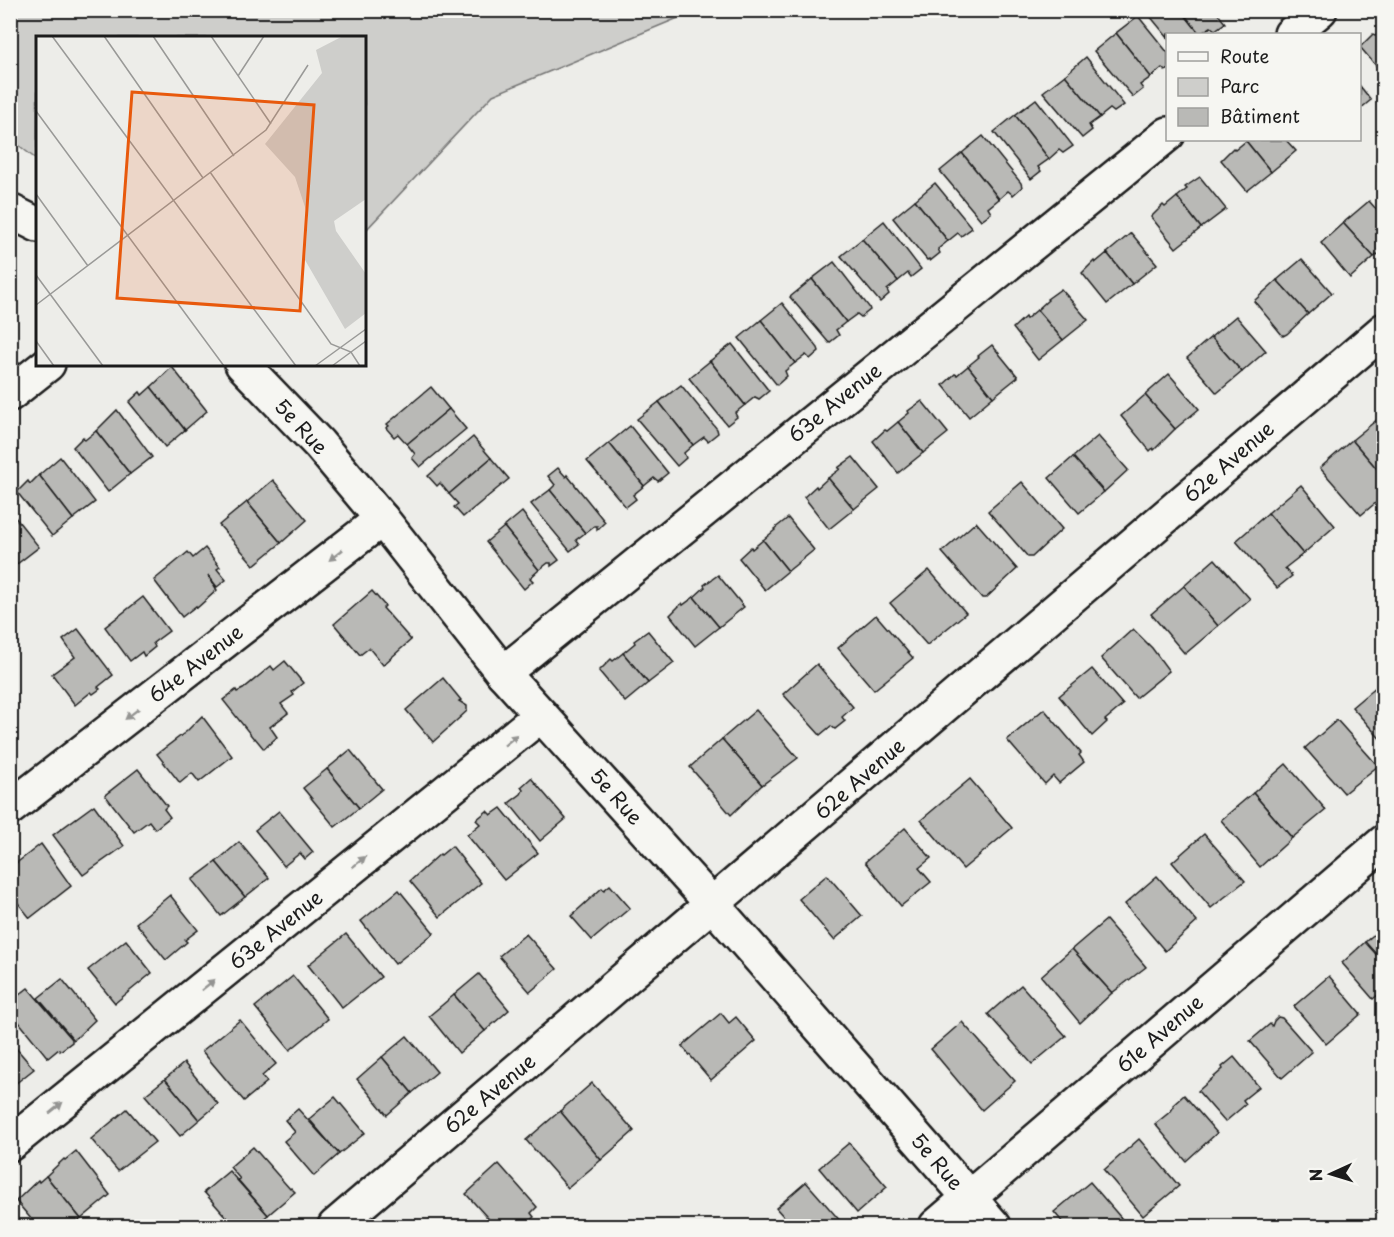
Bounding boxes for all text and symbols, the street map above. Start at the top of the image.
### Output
legend [1166,33,1361,141]
inset map [36,36,366,366]
text: Route [1220,42,1270,69]
text: Parc [1220,72,1259,99]
text: Bâtiment [1220,102,1300,129]
street label: 63e Avenue [781,355,888,449]
street label: 5e Rue [268,392,336,461]
street label: 62e Avenue [1177,413,1280,509]
one-way arrow [328,549,344,561]
street label: 64e Avenue [142,617,249,710]
one-way arrow [124,707,140,720]
street label: 62e Avenue [808,730,911,826]
one-way arrow [503,733,519,746]
street label: 5e Rue [583,761,650,831]
one-way arrow [351,856,367,869]
street label: 63e Avenue [222,882,329,976]
one-way arrow [200,979,215,992]
street label: 61e Avenue [1109,987,1209,1079]
street label: 62e Avenue [437,1046,542,1140]
one-way arrow [48,1101,64,1114]
street label: 5e Rue [904,1126,971,1196]
north arrow [1301,1144,1361,1204]
text: N [1303,1168,1327,1182]

